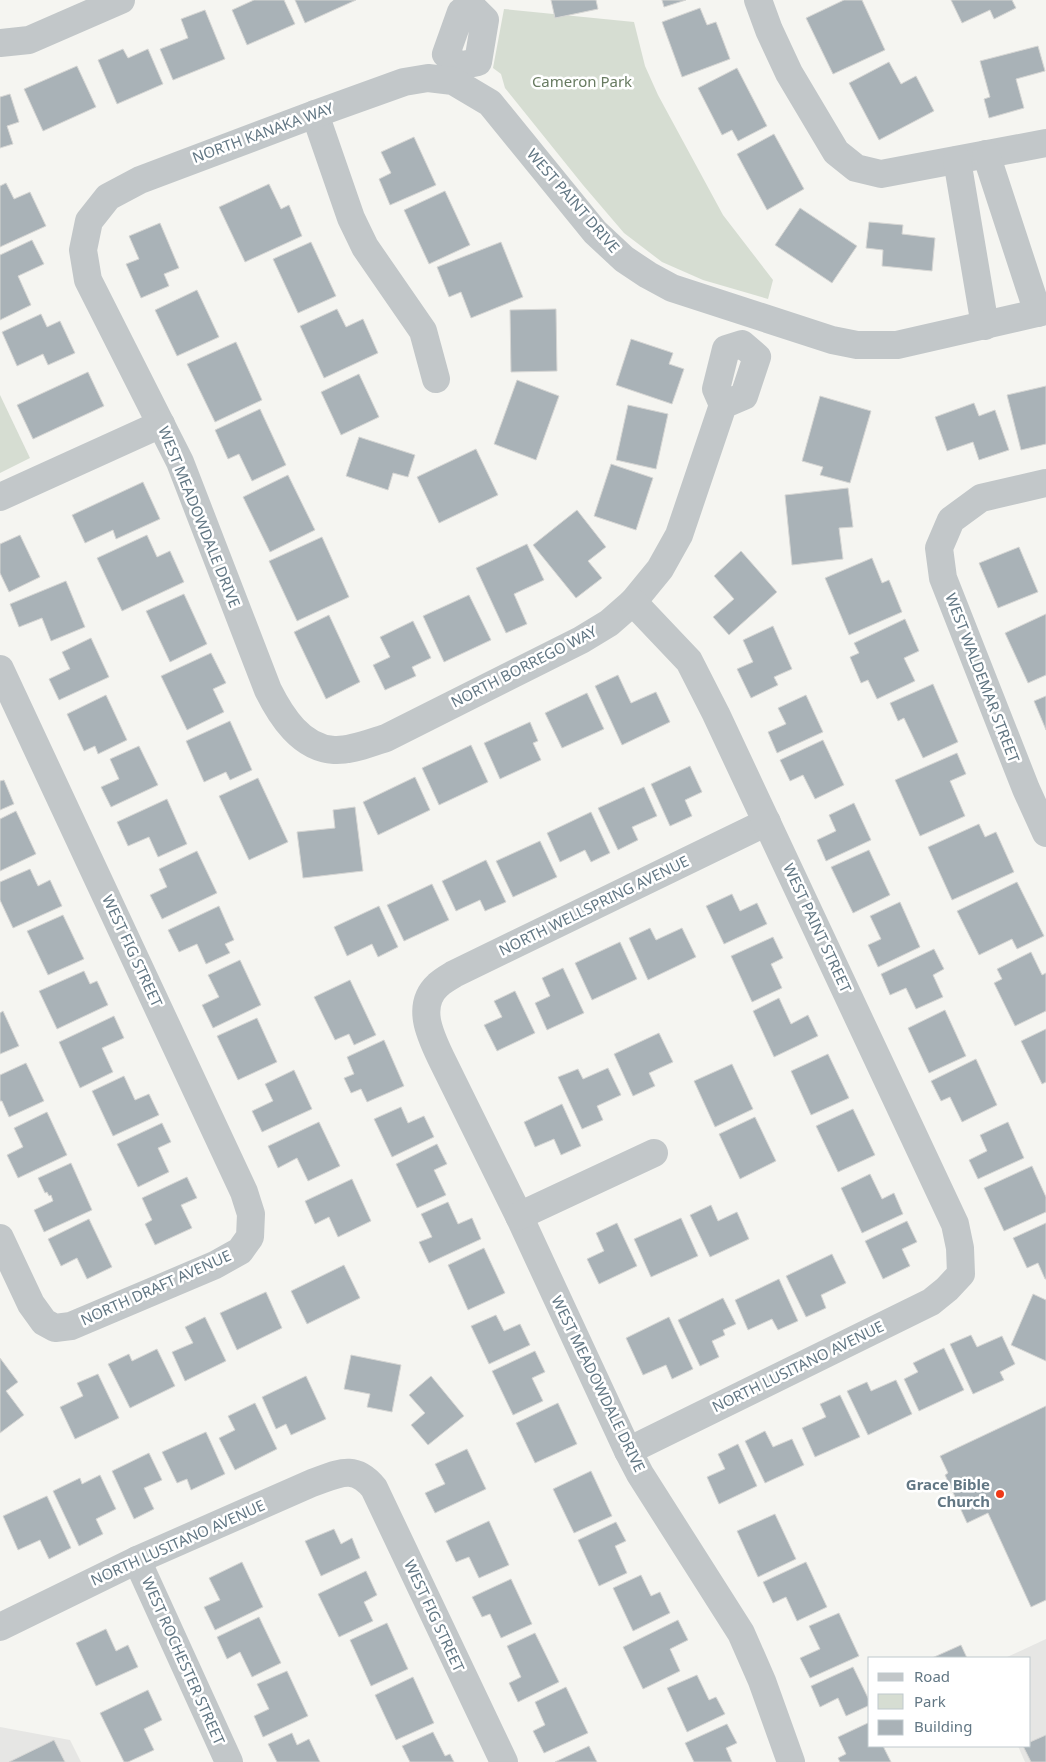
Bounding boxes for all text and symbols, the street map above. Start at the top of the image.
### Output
park label: Cameron Park [532,71,632,91]
street label: NORTH KANAKA WAY [189,97,337,167]
street label: WEST PAINT DRIVE [523,144,625,257]
street label: WEST MEADOWDALE DRIVE [154,423,246,610]
street label: WEST WALDEMAR STREET [941,590,1025,766]
street label: NORTH BORREGO WAY [447,620,600,712]
street label: NORTH WELLSPRING AVENUE [495,850,692,960]
street label: WEST PAINT STREET [779,860,857,996]
street label: WEST FIG STREET [98,891,168,1010]
street label: NORTH DRAFT AVENUE [77,1245,234,1329]
street label: WEST MEADOWDALE DRIVE [547,1292,650,1475]
street label: NORTH LUSITANO AVENUE [708,1316,887,1416]
place label: Grace Bible Church [906,1474,990,1511]
marker: Grace Bible Church [994,1488,1006,1500]
street label: NORTH LUSITANO AVENUE [87,1495,268,1590]
street label: WEST FIG STREET [400,1556,470,1675]
street label: WEST ROCHESTER STREET [138,1573,230,1748]
legend [868,1657,1031,1747]
text: Road [914,1666,950,1686]
text: Park [914,1691,946,1711]
text: Building [914,1716,972,1736]

